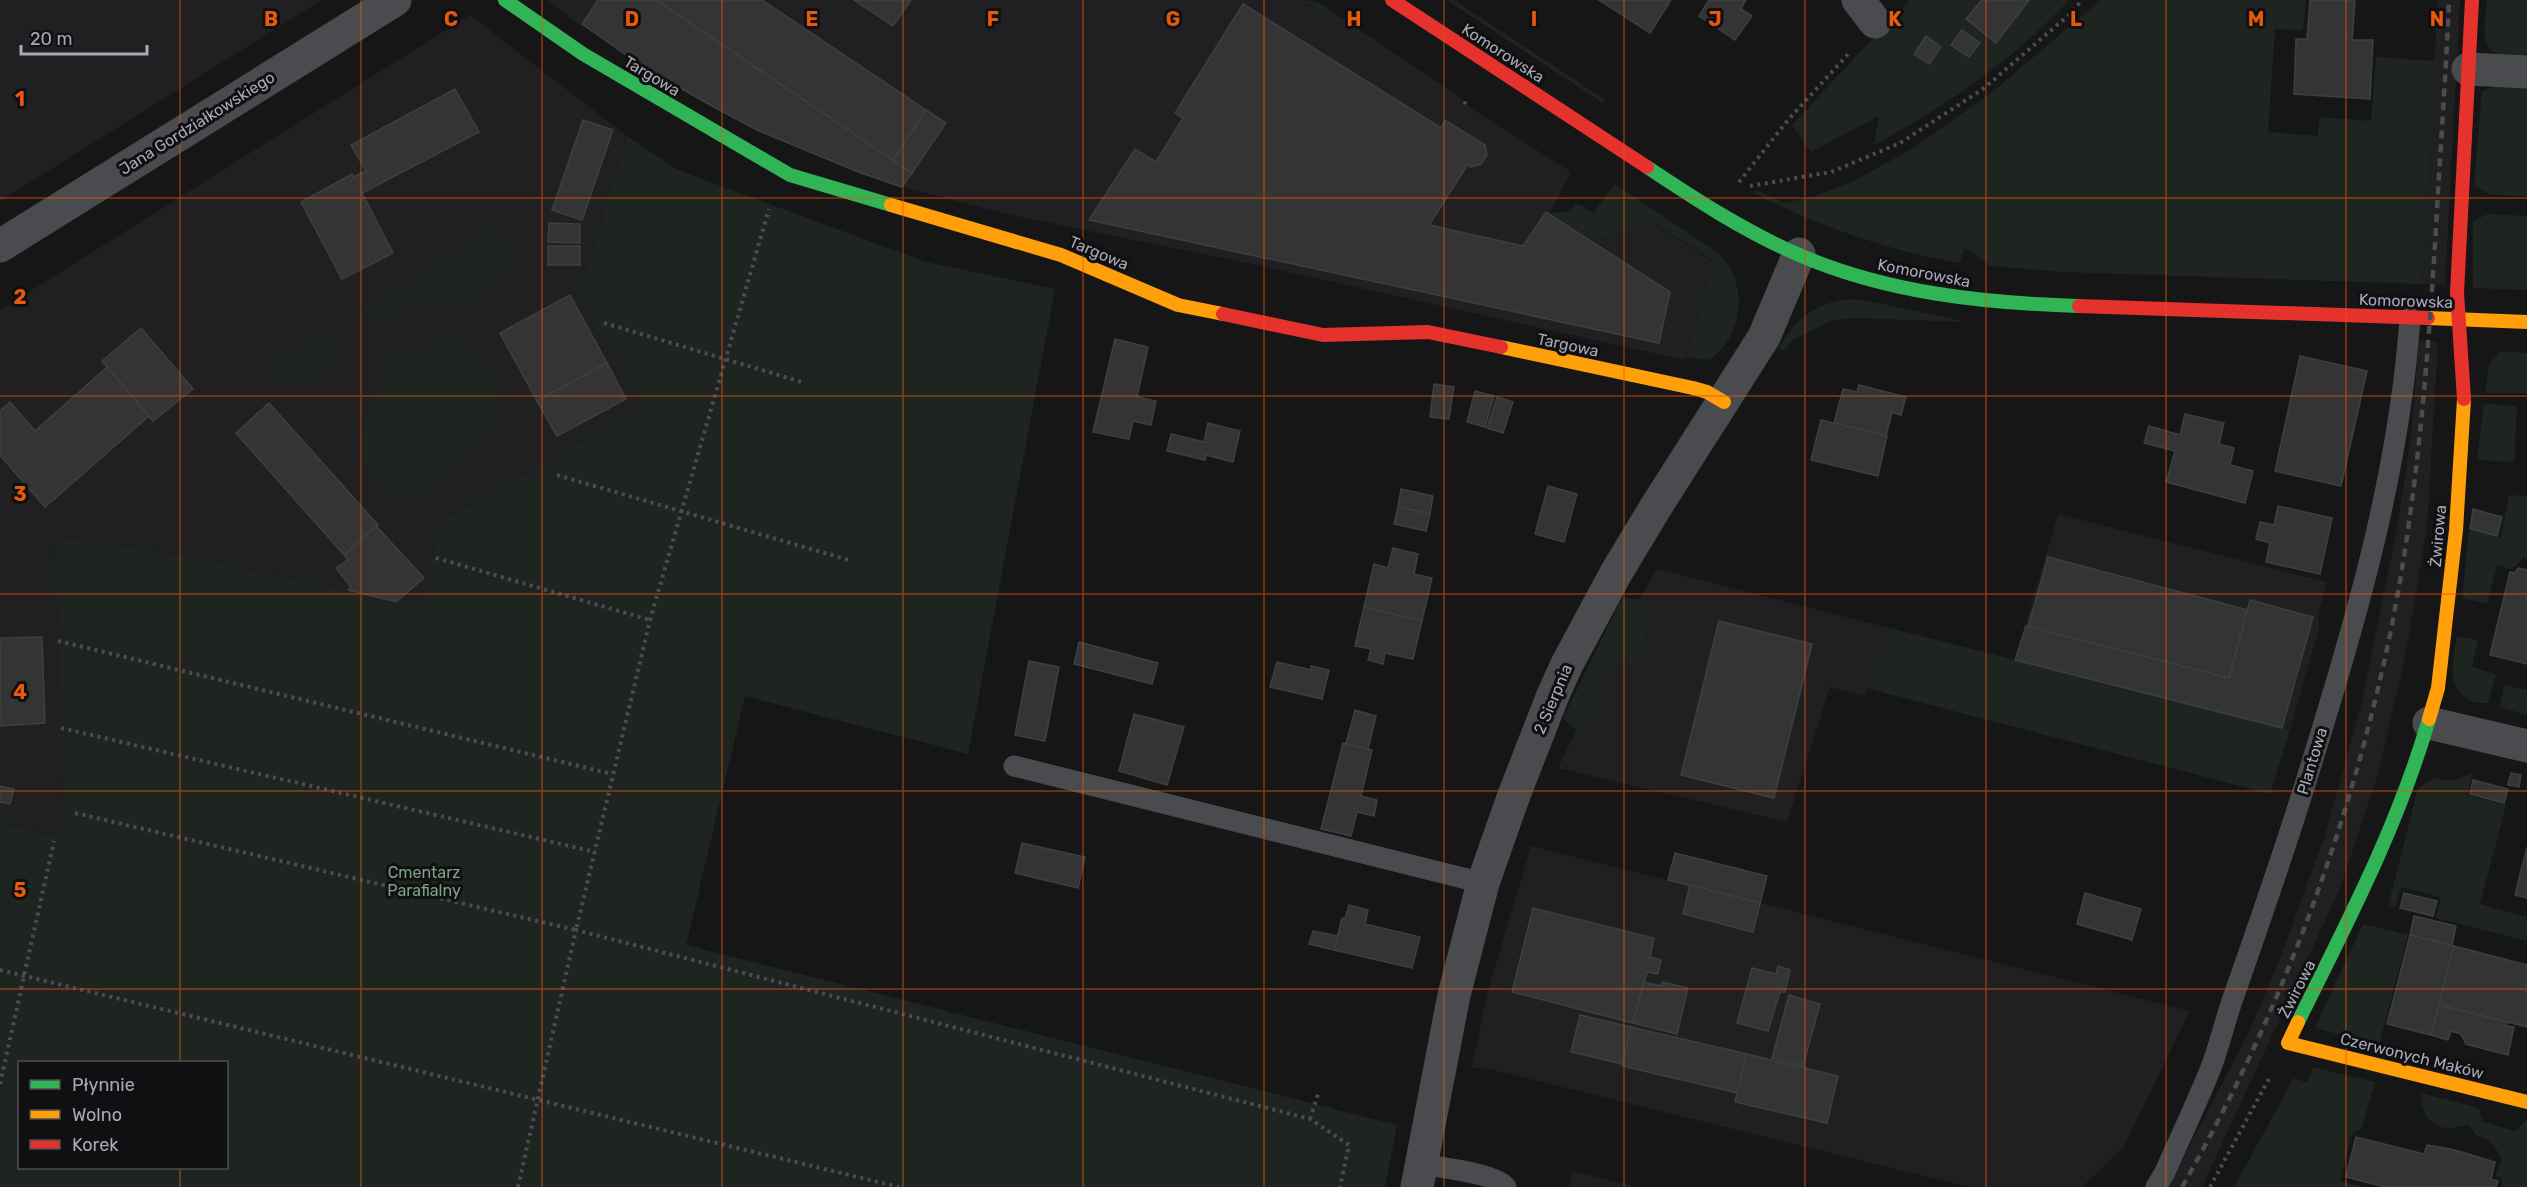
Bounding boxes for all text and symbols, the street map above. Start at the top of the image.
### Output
text: B [264,7,278,31]
text: C [444,7,458,31]
text: D [625,7,639,31]
text: E [806,7,818,31]
text: F [987,7,999,31]
text: G [1166,7,1180,31]
text: H [1347,7,1361,31]
text: I [1531,7,1537,31]
text: J [1708,7,1722,31]
text: K [1888,7,1902,31]
text: L [2070,7,2082,31]
text: M [2248,7,2264,31]
text: N [2430,7,2444,31]
scale bar [21,18,147,56]
street label: Komorowska [1458,19,1548,87]
text: 20 m [30,28,72,50]
street label: Targowa [620,52,684,100]
street label: Jana Gordziałkowskiego [116,67,278,179]
text: 1 [15,87,25,111]
street label: Targowa [1067,232,1131,274]
street label: Komorowska [1876,255,1972,291]
text: 2 [14,285,27,309]
street label: Komorowska [2359,290,2453,312]
street label: Targowa [1535,329,1601,361]
text: 3 [13,482,27,506]
street label: Żwirowa [2426,504,2450,568]
street label: 2 Sierpnia [1530,661,1576,737]
text: 4 [13,680,27,704]
street label: Plantowa [2293,725,2331,797]
park label: Cmentarz Parafialny [387,863,461,900]
text: 5 [14,878,27,902]
street label: Żwirowa [2274,957,2320,1021]
street label: Czerwonych Maków [2338,1029,2486,1083]
legend [18,1061,228,1169]
text: Płynnie [72,1074,135,1096]
text: Wolno [72,1104,122,1126]
text: Korek [72,1134,119,1156]

